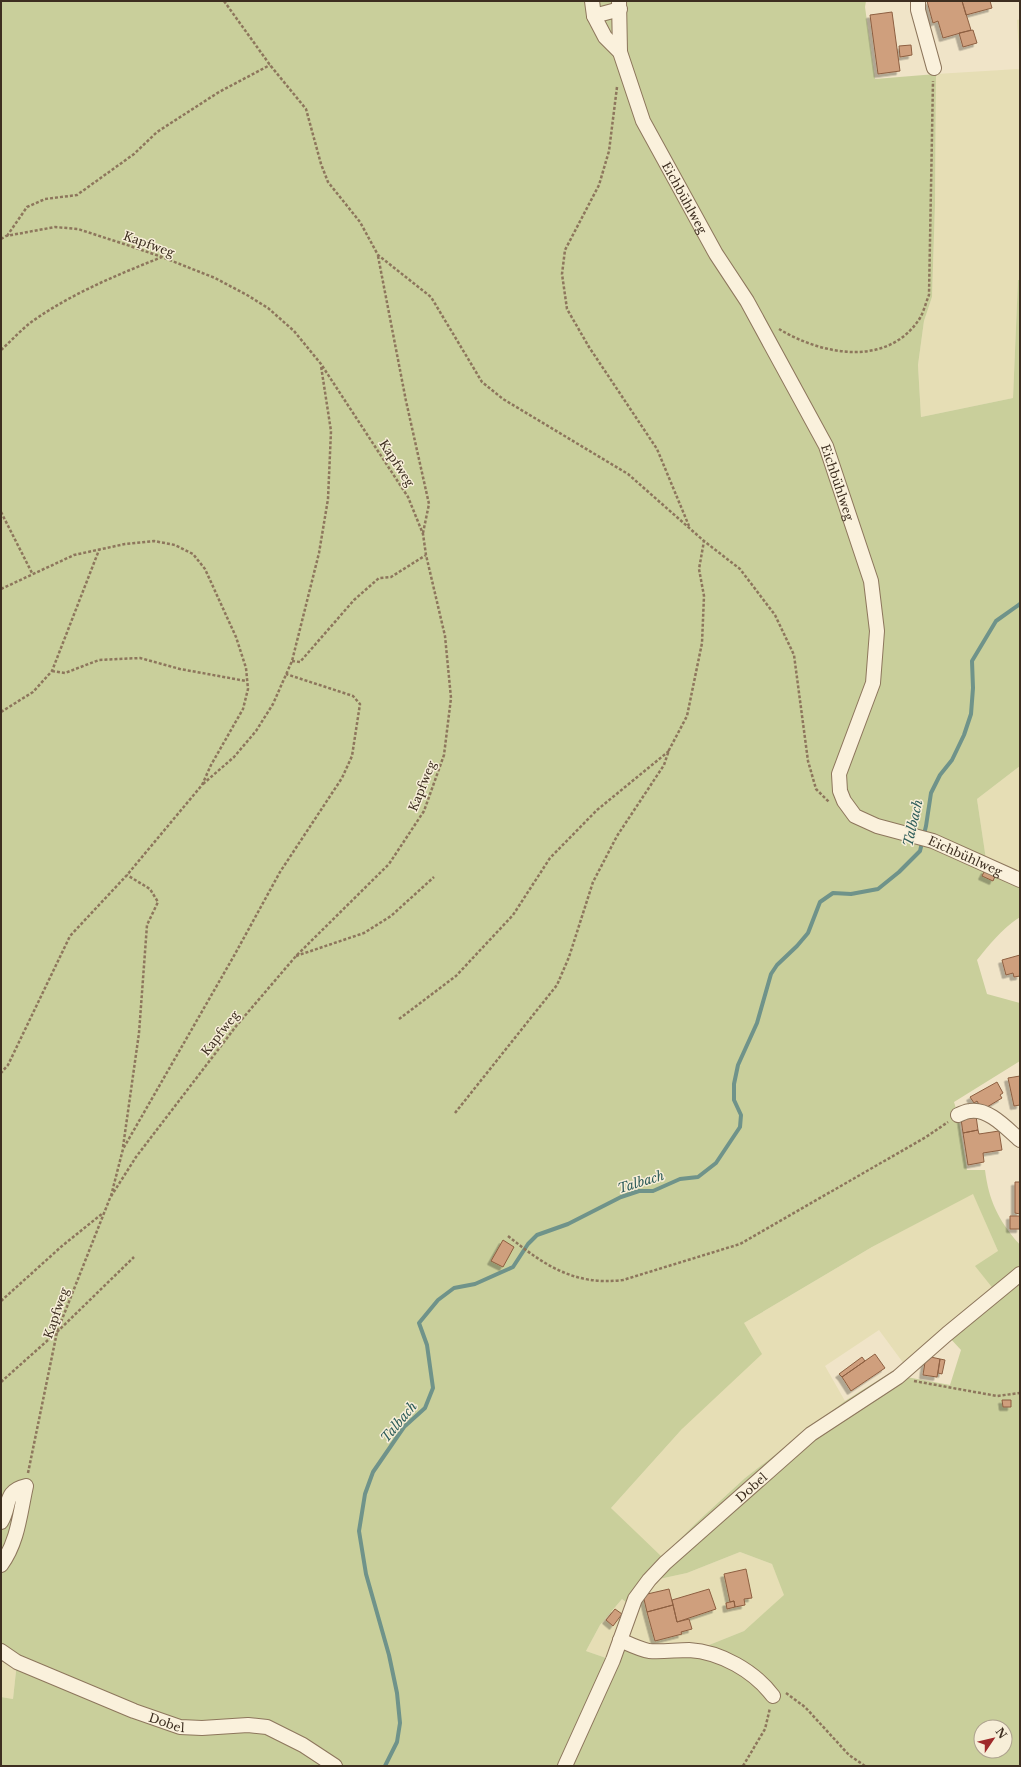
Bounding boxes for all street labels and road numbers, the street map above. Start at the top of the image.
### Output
street label: Eichbühlweg [659,159,711,237]
street label: Kapfweg [121,228,177,260]
street label: Kapfweg [376,437,418,490]
street label: Eichbühlweg [818,442,858,523]
street label: Kapfweg [405,758,439,813]
street label: Eichbühlweg [926,832,1006,879]
street label: Kapfweg [198,1007,243,1059]
street label: Kapfweg [40,1285,72,1341]
street label: Dobel [732,1469,770,1505]
street label: Dobel [147,1709,185,1735]

